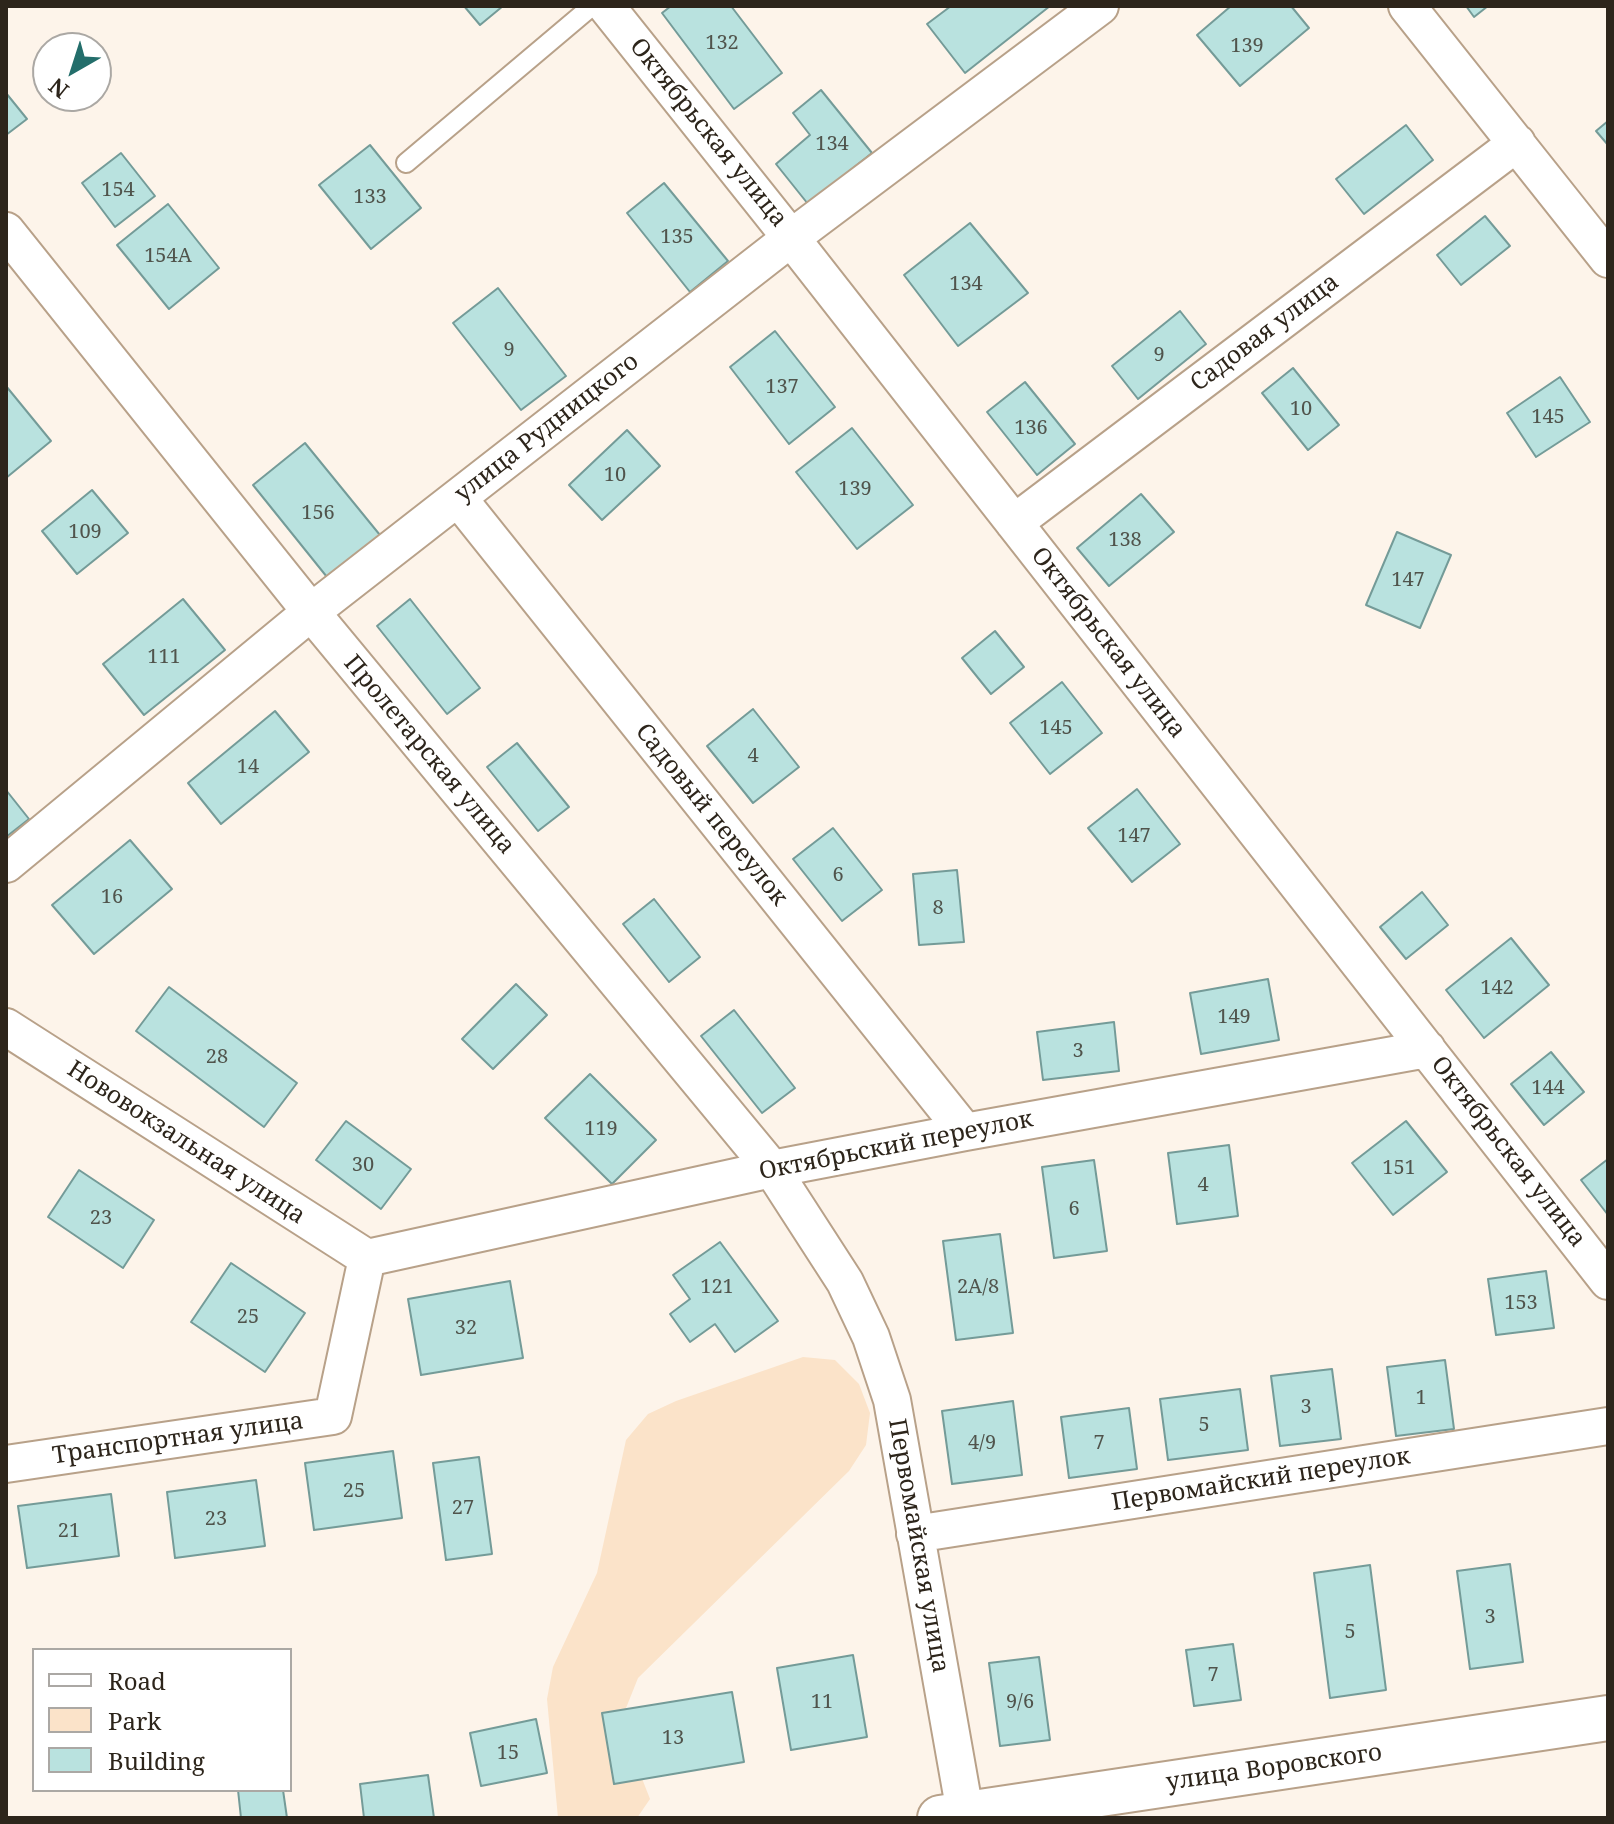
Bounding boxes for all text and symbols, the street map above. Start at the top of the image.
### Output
house number: 132 [705,31,739,55]
north arrow [32,32,112,112]
street label: Октябрьская улица [623,33,793,233]
house number: 139 [1230,34,1264,58]
text: N [42,72,74,106]
house number: 134 [815,132,849,156]
house number: 154 [101,178,135,202]
house number: 133 [353,185,387,209]
house number: 135 [660,225,694,249]
house number: 154А [144,244,192,268]
street label: Садовая улица [1185,268,1345,398]
house number: 134 [949,272,983,296]
house number: 9 [503,338,515,362]
house number: 9 [1153,343,1165,367]
street label: улица Рудницкого [450,347,644,509]
house number: 137 [765,375,799,399]
house number: 10 [1290,397,1312,421]
house number: 145 [1531,405,1565,429]
house number: 136 [1014,416,1048,440]
house number: 10 [604,463,626,487]
house number: 139 [838,477,872,501]
house number: 156 [301,501,335,525]
house number: 109 [68,520,102,544]
house number: 138 [1108,528,1142,552]
street label: Октябрьская улица [1025,542,1191,744]
house number: 147 [1391,568,1425,592]
house number: 111 [147,645,181,669]
street label: Пролетарская улица [337,650,521,860]
house number: 145 [1039,716,1073,740]
street label: Садовый переулок [629,718,793,912]
house number: 4 [747,744,759,768]
house number: 14 [237,755,259,779]
house number: 147 [1117,824,1151,848]
house number: 6 [832,863,844,887]
house number: 16 [101,885,123,909]
house number: 8 [932,896,944,920]
house number: 142 [1480,976,1514,1000]
house number: 149 [1217,1005,1251,1029]
house number: 3 [1072,1039,1084,1063]
house number: 28 [206,1045,228,1069]
street label: Октябрьская улица [1425,1051,1591,1253]
street label: Нововокзальная улица [62,1055,310,1231]
house number: 144 [1531,1076,1565,1100]
street label: Октябрьский переулок [757,1105,1035,1187]
house number: 119 [584,1117,618,1141]
house number: 30 [352,1153,374,1177]
house number: 151 [1382,1156,1416,1180]
house number: 4 [1197,1173,1209,1197]
house number: 6 [1068,1197,1080,1221]
house number: 23 [90,1206,112,1230]
house number: 121 [700,1275,734,1299]
house number: 2А/8 [957,1275,999,1299]
house number: 153 [1504,1291,1538,1315]
house number: 25 [237,1305,259,1329]
house number: 32 [455,1316,477,1340]
house number: 1 [1415,1386,1427,1410]
house number: 3 [1300,1395,1312,1419]
street label: Транспортная улица [51,1407,305,1471]
house number: 5 [1198,1413,1210,1437]
street label: Первомайская улица [881,1417,955,1675]
house number: 4/9 [968,1431,996,1455]
house number: 7 [1093,1431,1105,1455]
street label: Первомайский переулок [1110,1442,1412,1518]
house number: 25 [343,1479,365,1503]
house number: 27 [452,1496,474,1520]
house number: 23 [205,1507,227,1531]
house number: 21 [58,1519,80,1543]
house number: 3 [1484,1605,1496,1629]
house number: 5 [1344,1620,1356,1644]
legend [32,1648,292,1792]
house number: 7 [1207,1663,1219,1687]
text: Road [108,1664,166,1697]
house number: 11 [811,1690,833,1714]
house number: 9/6 [1006,1690,1034,1714]
text: Park [108,1704,161,1737]
house number: 13 [662,1726,684,1750]
street label: улица Воровского [1164,1739,1384,1797]
house number: 15 [497,1741,519,1765]
text: Building [108,1744,205,1777]

